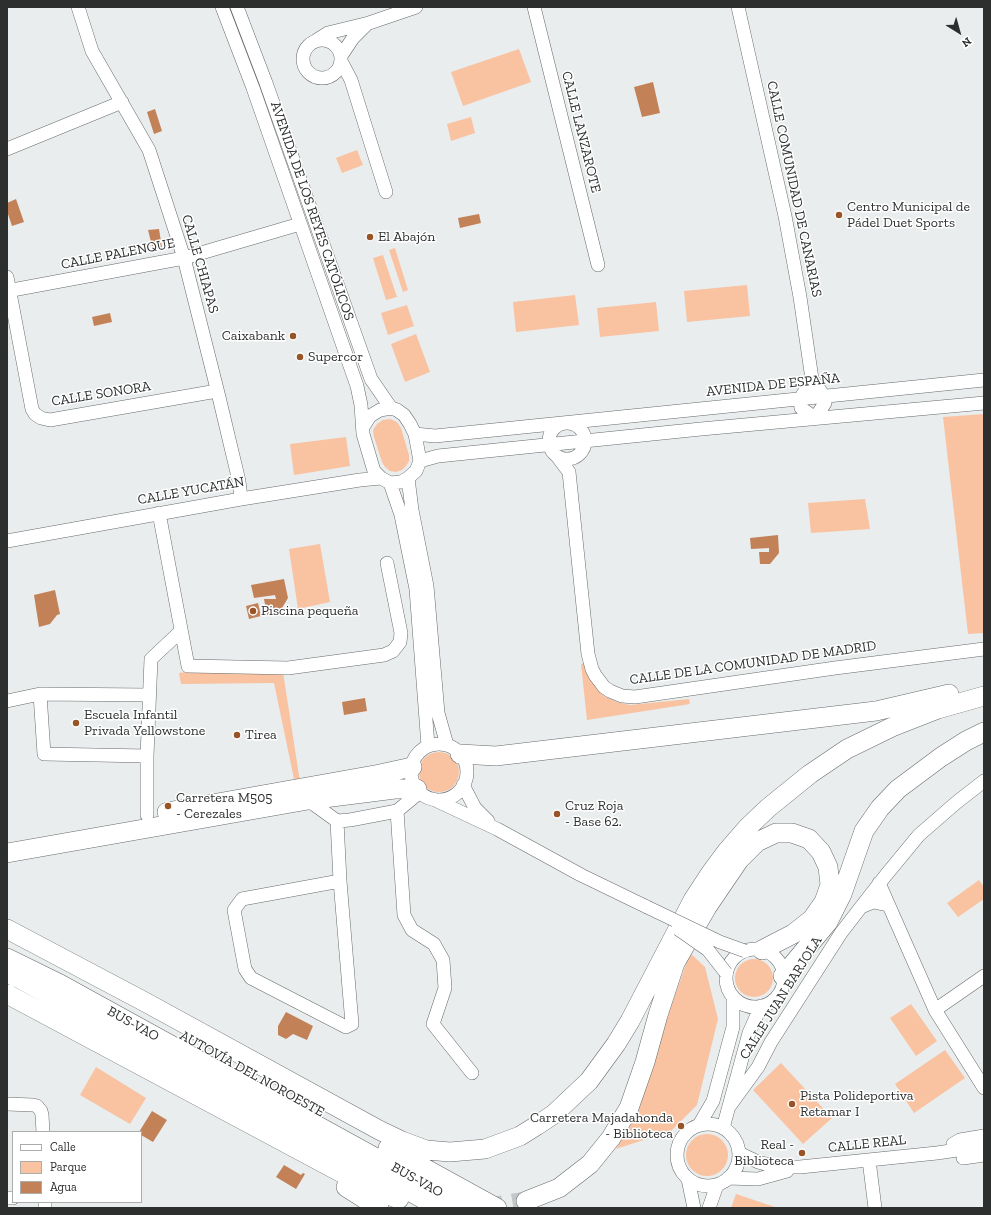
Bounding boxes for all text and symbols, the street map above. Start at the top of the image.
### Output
north arrow [939,12,979,52]
text: N [959,34,974,50]
street label: CALLE LANZAROTE [558,70,604,194]
street label: CALLE COMUNIDAD DE CANARIAS [763,79,825,299]
street label: AVENIDA DE LOS REYES CATÓLICOS [267,99,357,323]
place label: Centro Municipal de Pádel Duet Sports [847,199,970,232]
marker: Centro Municipal de Pádel Duet Sports [834,210,844,220]
street label: CALLE CHIAPAS [178,213,222,315]
place label: El Abajón [378,229,435,245]
marker: El Abajón [365,232,375,242]
street label: CALLE PALENQUE [60,235,176,273]
place label: Caixabank [222,328,285,344]
marker: Caixabank [288,331,298,341]
place label: Supercor [308,349,363,365]
marker: Supercor [295,352,305,362]
street label: AVENIDA DE ESPAÑA [705,370,841,400]
street label: CALLE SONORA [50,378,152,410]
street label: CALLE YUCATÁN [136,473,246,509]
place label: Piscina pequeña [261,603,358,619]
marker: Piscina pequeña [248,606,258,616]
street label: CALLE DE LA COMUNIDAD DE MADRID [629,637,877,689]
place label: Escuela Infantil Privada Yellowstone [84,707,205,740]
marker: Escuela Infantil Privada Yellowstone [71,718,81,728]
place label: Tirea [245,727,277,743]
marker: Tirea [232,730,242,740]
place label: Carretera M505 - Cerezales [176,790,272,822]
place label: Cruz Roja - Base 62. [565,798,623,830]
marker: Carretera M505 - Cerezales [163,801,173,811]
marker: Cruz Roja - Base 62. [552,809,562,819]
street label: CALLE JUAN BARJOLA [736,933,826,1063]
street label: BUS-VAO [104,1003,162,1045]
street label: AUTOVÍA DEL NOROESTE [177,1027,327,1121]
place label: Pista Polideportiva Retamar I [800,1088,914,1120]
marker: Pista Polideportiva Retamar I [787,1099,797,1109]
place label: Carretera Majadahonda - Biblioteca [530,1110,673,1142]
marker: Carretera Majadahonda - Biblioteca [676,1121,686,1131]
legend [12,1131,142,1203]
street label: CALLE REAL [827,1132,907,1156]
place label: Real - Biblioteca [734,1137,794,1170]
text: Calle [50,1140,76,1154]
marker: Real - Biblioteca [797,1148,807,1158]
street label: BUS-VAO [388,1159,446,1201]
text: Parque [50,1160,86,1174]
text: Agua [50,1180,77,1194]

